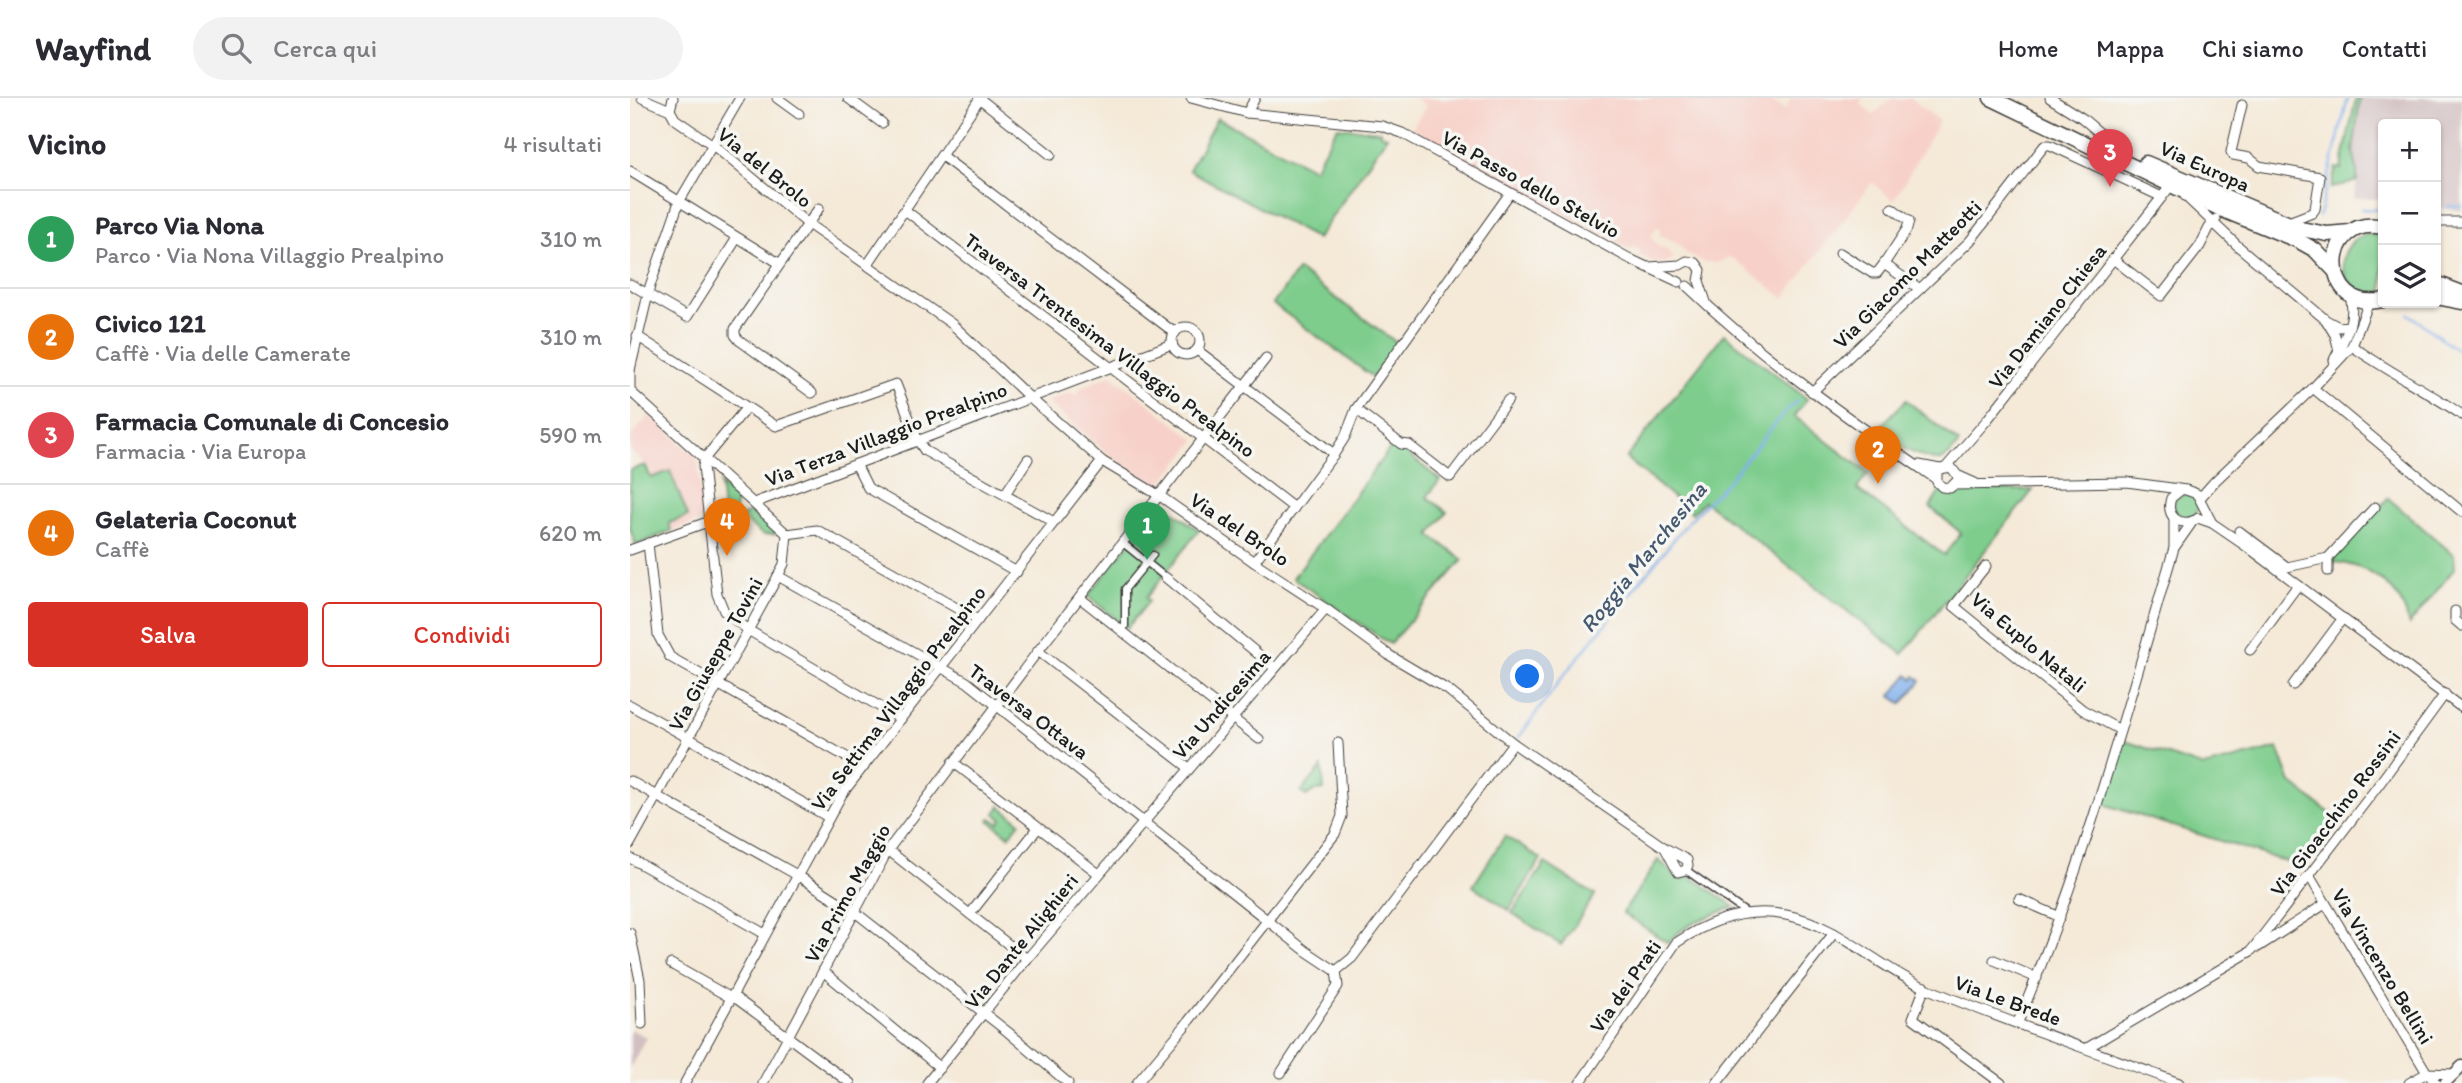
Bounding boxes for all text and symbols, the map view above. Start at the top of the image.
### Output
search box [193,17,683,80]
text: Wayfind [35,29,151,68]
icon: search [217,29,255,67]
text: Cerca qui [273,32,377,64]
text: Home [1998,34,2058,63]
text: Mappa [2096,34,2164,63]
text: Chi siamo [2202,34,2304,63]
text: Contatti [2342,34,2427,63]
map controls [2378,119,2441,308]
button: + [2378,119,2441,182]
street label: Via del Brolo [713,121,817,213]
text: Vicino [28,125,106,162]
street label: Via Passo dello Stelvio [1437,125,1625,243]
pin: 3 [2087,129,2133,187]
text: 4 risultati [504,130,602,158]
street label: Via Europa [2156,135,2254,197]
button: − [2378,182,2441,245]
street label: Via Giacomo Matteotti [1828,195,1986,353]
text: Parco Via Nona [95,209,264,241]
text: 1 [46,225,56,253]
text: 310 m [540,225,602,253]
street label: Traversa Trentesima Villaggio Prealpino [959,227,1261,463]
street label: Via Damiano Chiesa [1983,238,2111,394]
text: Parco · Via Nona Villaggio Prealpino [95,241,444,269]
button: layers [2378,245,2441,308]
text: Civico 121 [95,307,206,339]
text: 2 [45,323,57,351]
text: 310 m [540,323,602,351]
text: Caffè · Via delle Camerate [95,339,351,367]
street label: Via Terza Villaggio Prealpino [761,376,1011,492]
text: Farmacia Comunale di Concesio [95,405,449,437]
text: 3 [45,421,57,449]
text: 590 m [539,421,602,449]
pin: 2 [1855,426,1901,484]
text: Farmacia · Via Europa [95,437,306,465]
water label: Roggia Marchesina [1574,475,1713,638]
street label: Via del Brolo [1186,487,1294,571]
pin: 4 [704,498,750,556]
pin: 1 [1124,502,1170,560]
text: Gelateria Coconut [95,503,297,535]
text: 4 [44,519,58,547]
text: 620 m [539,519,602,547]
text: Caffè [95,535,150,563]
street label: Via Giuseppe Tovini [662,573,768,735]
street label: Via Settima Villaggio Prealpino [805,580,991,816]
street label: Via Euplo Natali [1966,586,2092,698]
button: Salva [28,602,308,667]
button: Condividi [322,602,602,667]
street label: Via Undicesima [1166,644,1276,764]
street label: Traversa Ottava [964,658,1094,764]
your location [1510,659,1544,693]
street label: Via Gioacchino Rossini [2264,725,2406,901]
street label: Via Primo Maggio [798,819,896,967]
street label: Via Dante Alighieri [959,868,1083,1014]
street label: Via Vincenzo Bellini [2327,884,2439,1048]
street label: Via dei Prati [1584,935,1666,1037]
street label: Via Le Brede [1951,969,2065,1031]

